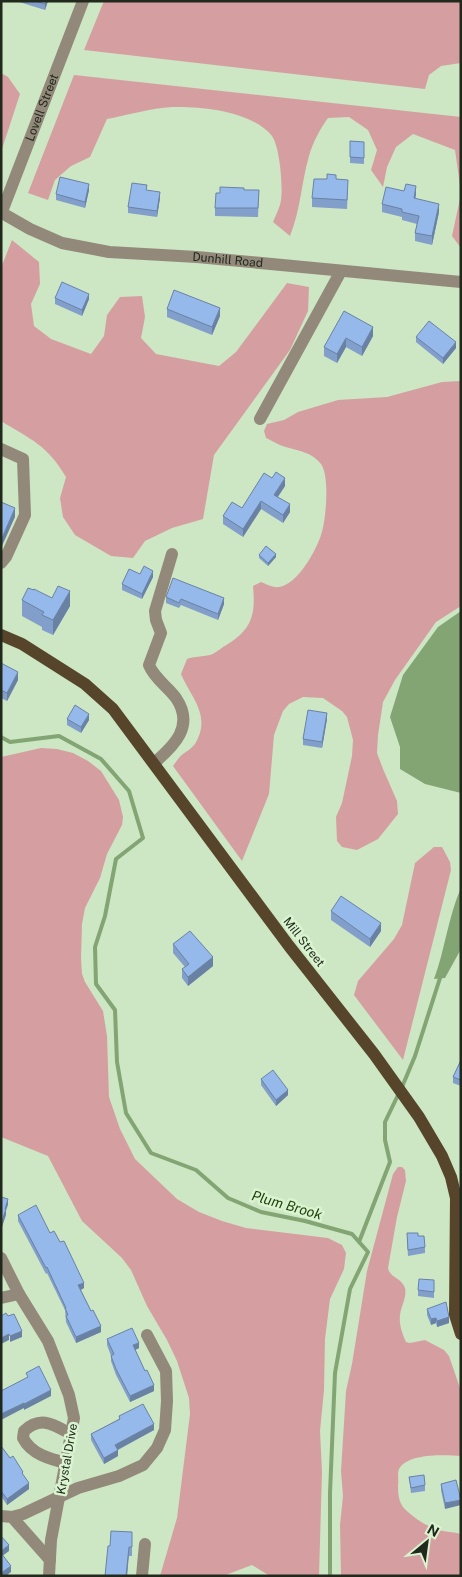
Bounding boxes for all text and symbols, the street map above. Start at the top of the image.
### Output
street label: Lovell Street [23,72,61,143]
street label: Dunhill Road [192,250,264,270]
street label: Mill Street [280,915,328,970]
water label: Plum Brook [250,1187,324,1223]
street label: Krystal Drive [54,1422,80,1496]
north arrow [402,1517,452,1567]
text: N [425,1521,442,1540]

